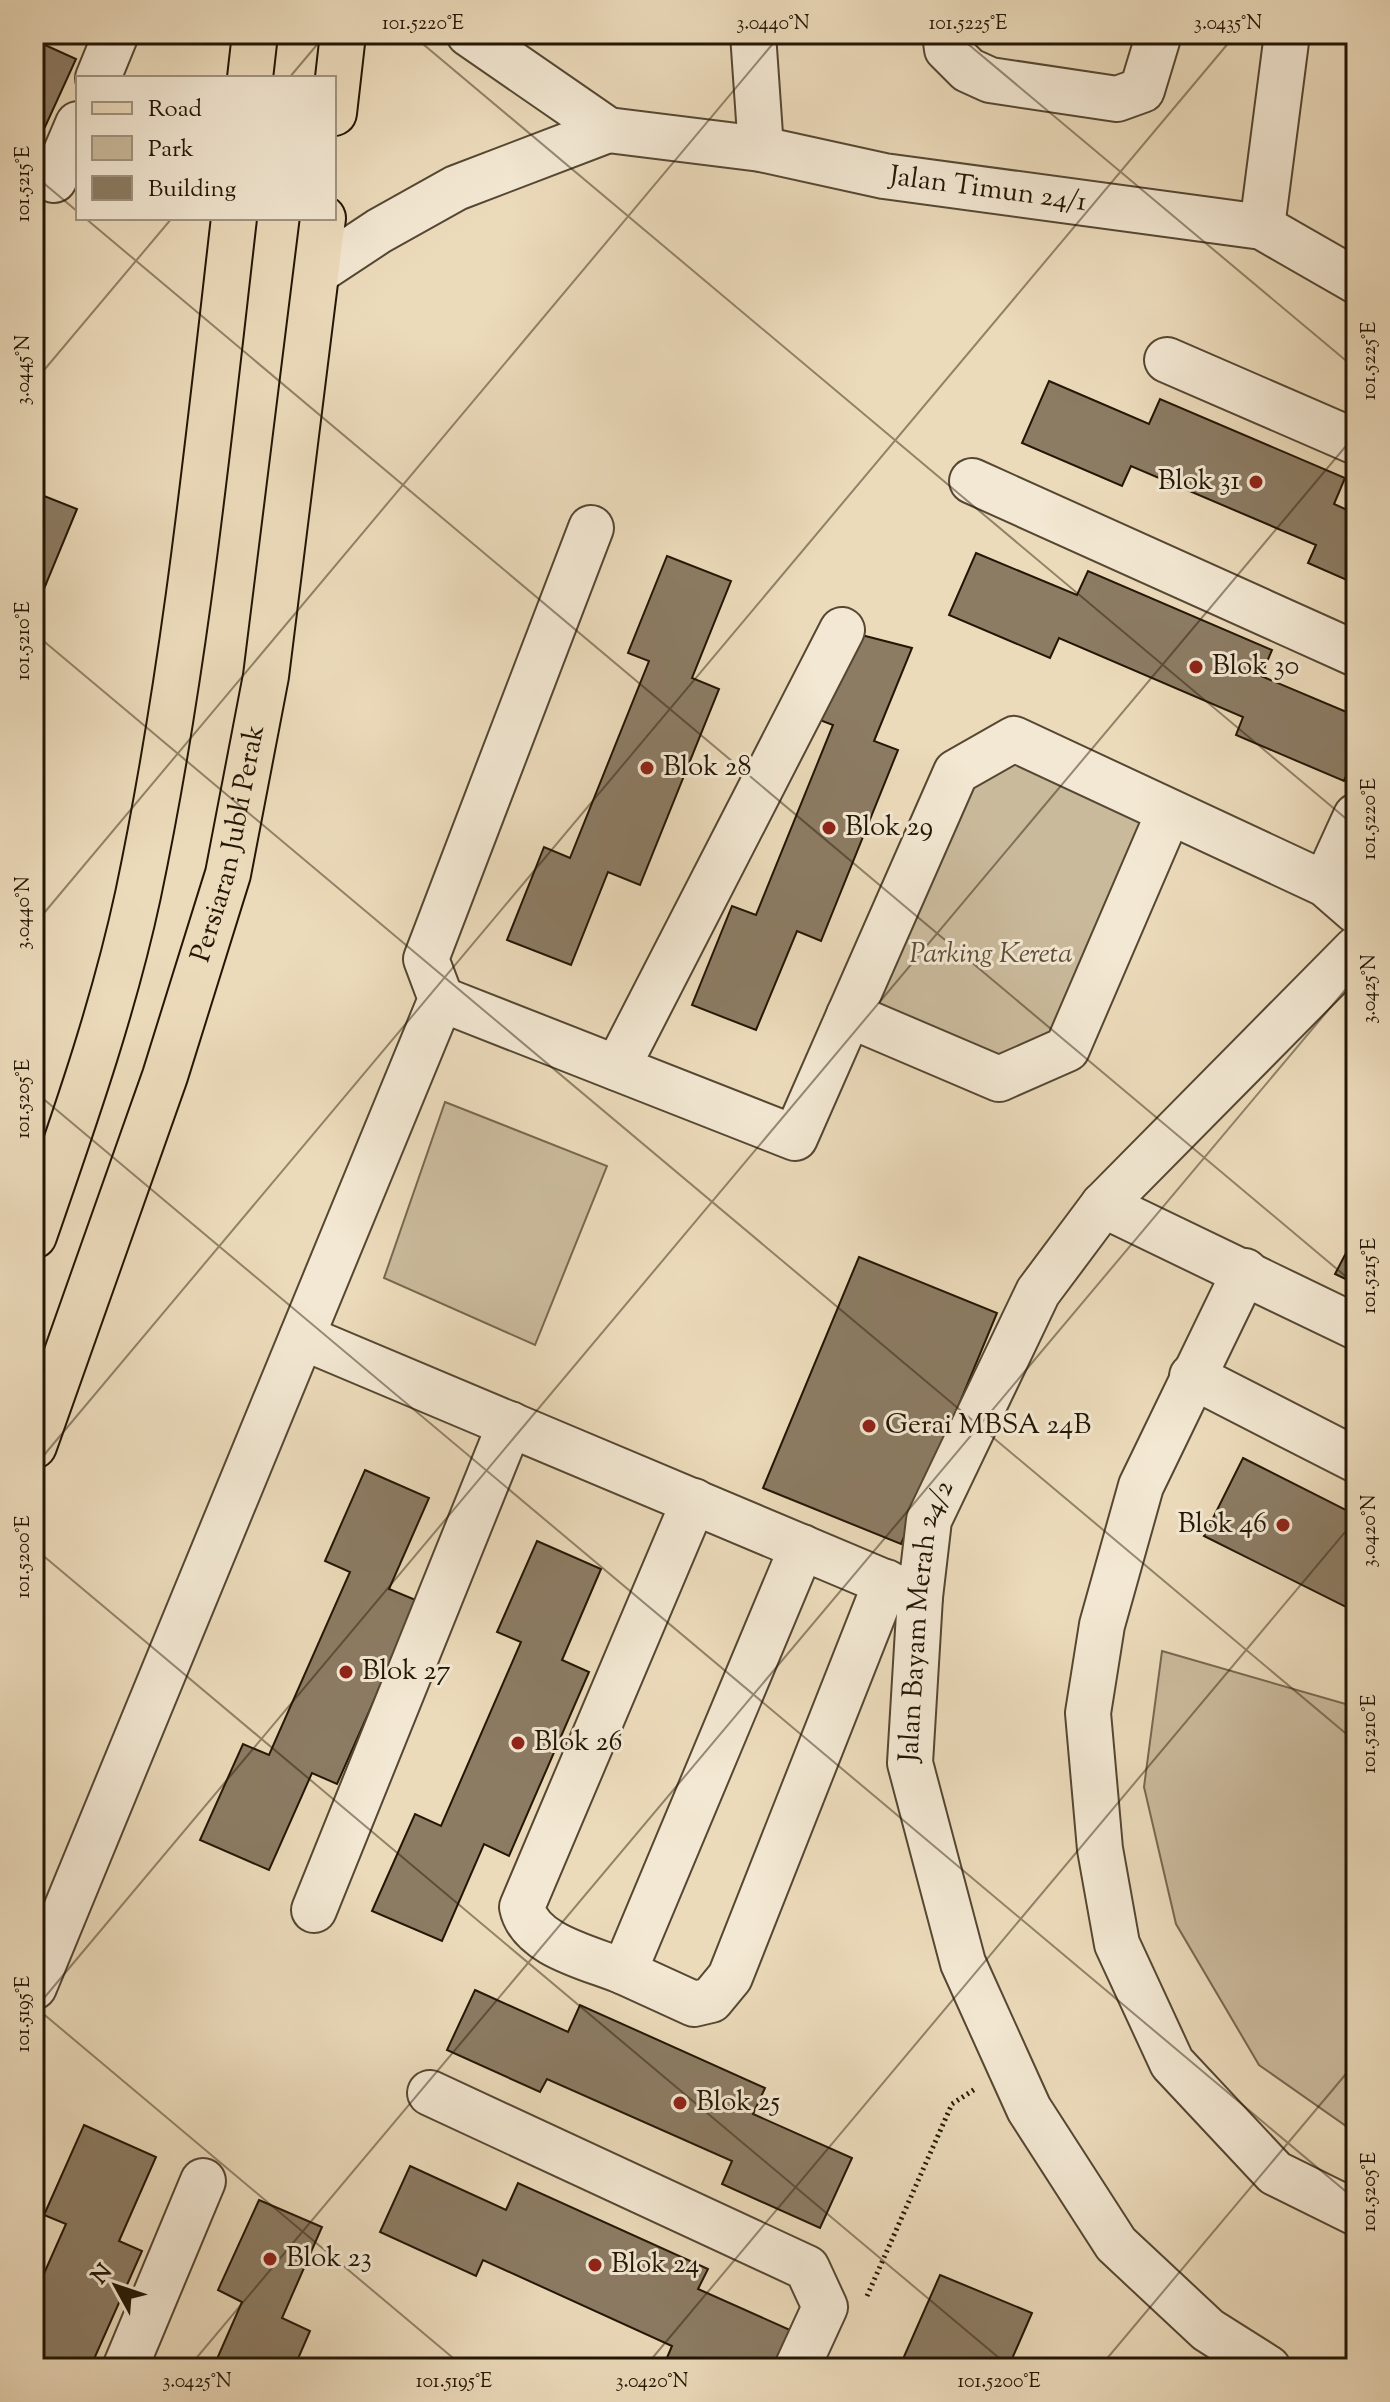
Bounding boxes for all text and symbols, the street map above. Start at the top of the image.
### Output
text: 101.5220°E [382,10,464,39]
text: 3.0440°N [736,10,810,39]
text: 101.5225°E [929,10,1007,39]
text: 3.0435°N [1194,10,1262,39]
legend [76,76,336,220]
text: Road [148,93,202,127]
text: Park [148,133,194,167]
text: 101.5215°E [10,146,39,222]
street label: Jalan Timun 24/1 [885,157,1089,223]
text: Building [148,173,237,207]
text: 101.5225°E [1356,322,1385,400]
text: 3.0445°N [10,335,39,405]
place label: Blok 31 [1158,462,1240,502]
marker: Blok 31 [1247,473,1265,491]
text: 101.5210°E [10,601,39,681]
place label: Blok 30 [1212,647,1299,687]
marker: Blok 30 [1187,658,1205,676]
street label: Persiaran Jubli Perak [182,722,276,967]
place label: Blok 28 [663,748,752,788]
marker: Blok 28 [638,759,656,777]
text: 101.5220°E [1356,778,1385,860]
place label: Blok 29 [845,808,933,848]
marker: Blok 29 [820,819,838,837]
text: 3.0440°N [10,876,39,950]
park label: Parking Kereta [910,935,1073,975]
text: 3.0425°N [1356,954,1385,1024]
text: 101.5205°E [10,1059,39,1139]
text: 101.5215°E [1356,1238,1385,1314]
place label: Gerai MBSA 24B [885,1406,1091,1446]
marker: Gerai MBSA 24B [860,1417,878,1435]
street label: Jalan Bayam Merah 24/2 [890,1474,965,1765]
text: 3.0420°N [1356,1494,1385,1567]
place label: Blok 46 [1178,1505,1267,1545]
text: 101.5200°E [10,1515,39,1599]
marker: Blok 46 [1274,1516,1292,1534]
place label: Blok 27 [362,1652,451,1692]
marker: Blok 27 [337,1663,355,1681]
text: 101.5210°E [1356,1694,1385,1774]
place label: Blok 26 [534,1723,622,1763]
marker: Blok 26 [509,1734,527,1752]
text: 101.5195°E [10,1976,39,2052]
place label: Blok 25 [696,2083,781,2123]
marker: Blok 25 [671,2094,689,2112]
text: 101.5205°E [1356,2152,1385,2232]
place label: Blok 23 [286,2239,372,2279]
place label: Blok 24 [611,2245,700,2285]
north arrow [76,2246,156,2326]
marker: Blok 23 [261,2250,279,2268]
marker: Blok 24 [586,2256,604,2274]
text: N [85,2258,121,2292]
text: 3.0425°N [162,2368,232,2397]
text: 101.5195°E [416,2368,492,2397]
text: 3.0420°N [616,2368,689,2397]
text: 101.5200°E [957,2368,1041,2397]

